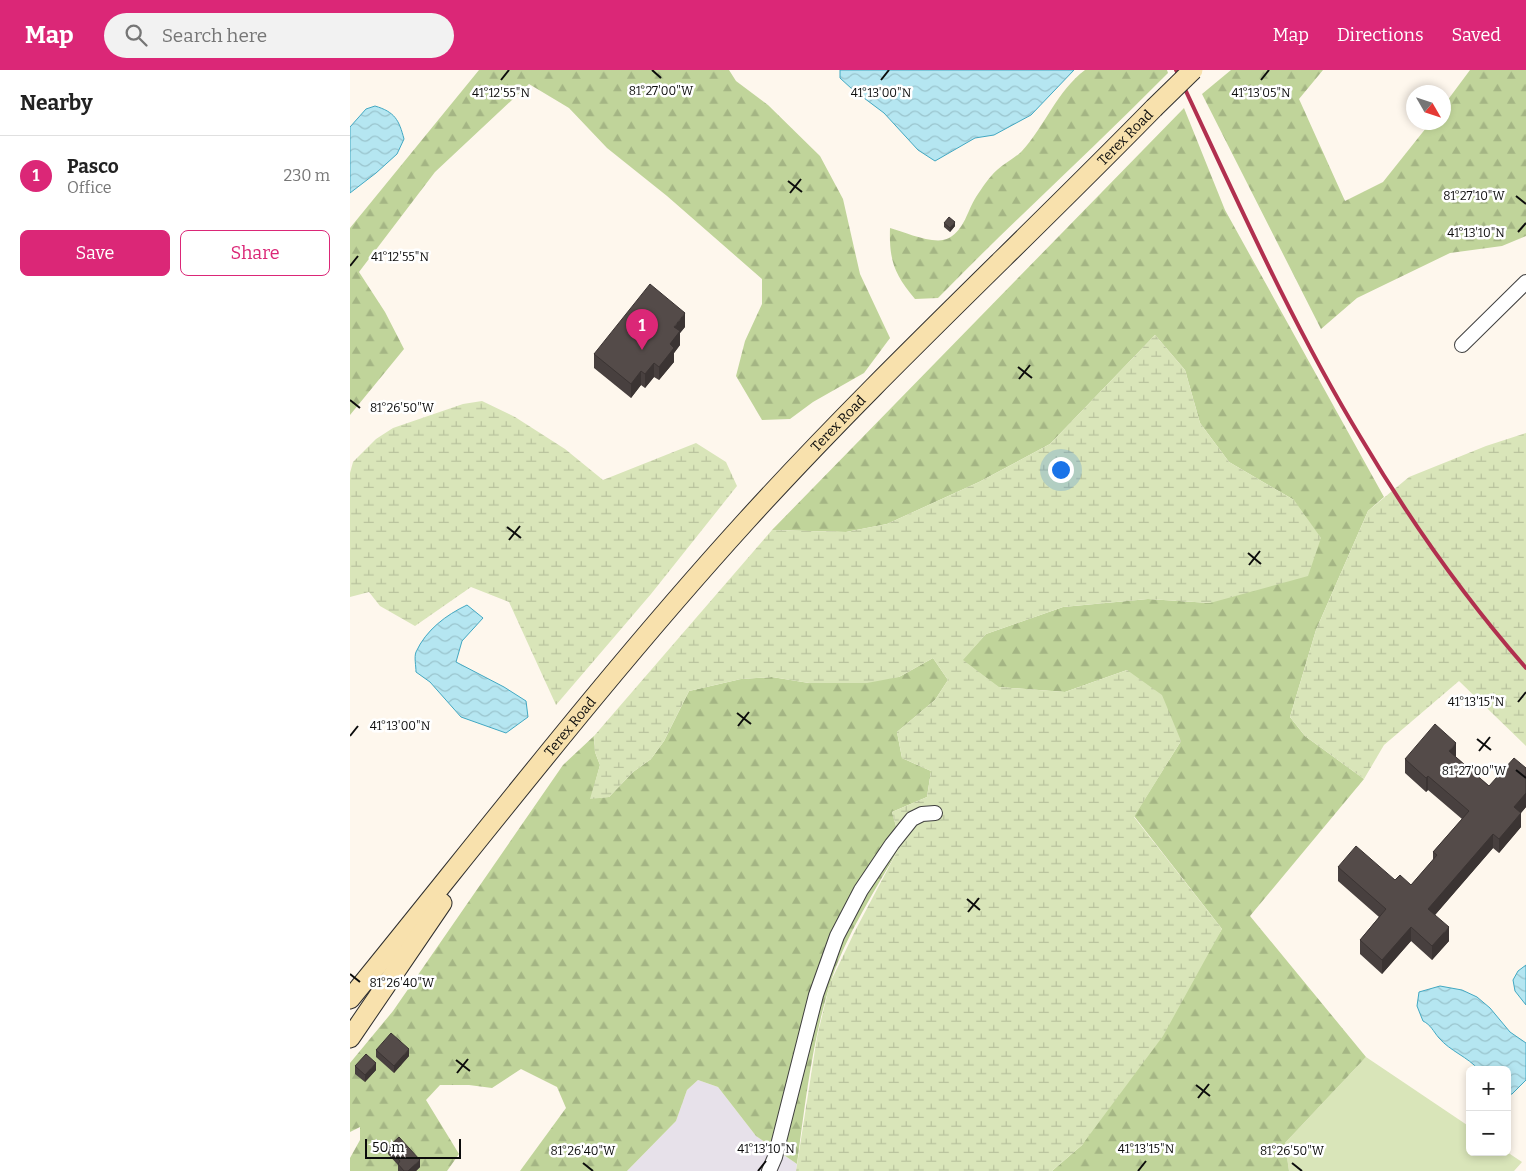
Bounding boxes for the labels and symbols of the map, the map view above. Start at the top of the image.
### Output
text: 81°27'00"W [629,84,694,98]
north arrow [1406,85,1451,130]
text: 41°12'55"N [472,86,530,100]
text: 41°13'00"N [851,86,912,100]
text: 41°13'05"N [1231,86,1291,100]
street label: Terex Road [1094,106,1156,169]
text: 81°27'10"W [1443,189,1505,203]
text: 41°13'10"N [1447,226,1505,240]
text: 41°12'55"N [371,250,429,264]
pin: 1 [626,309,658,350]
street label: Terex Road [807,392,869,455]
text: 81°26'50"W [370,401,435,415]
your location [1048,457,1074,483]
street label: Terex Road [541,694,599,760]
text: 41°13'15"N [1448,695,1505,709]
text: 41°13'00"N [370,719,431,733]
text: 81°27'00"W [1442,764,1507,778]
text: 81°26'40"W [370,976,435,990]
scale bar [365,1136,461,1159]
text: 41°13'10"N [737,1142,795,1156]
text: 41°13'15"N [1118,1142,1175,1156]
text: 81°26'40"W [551,1144,616,1158]
text: 81°26'50"W [1260,1144,1325,1158]

